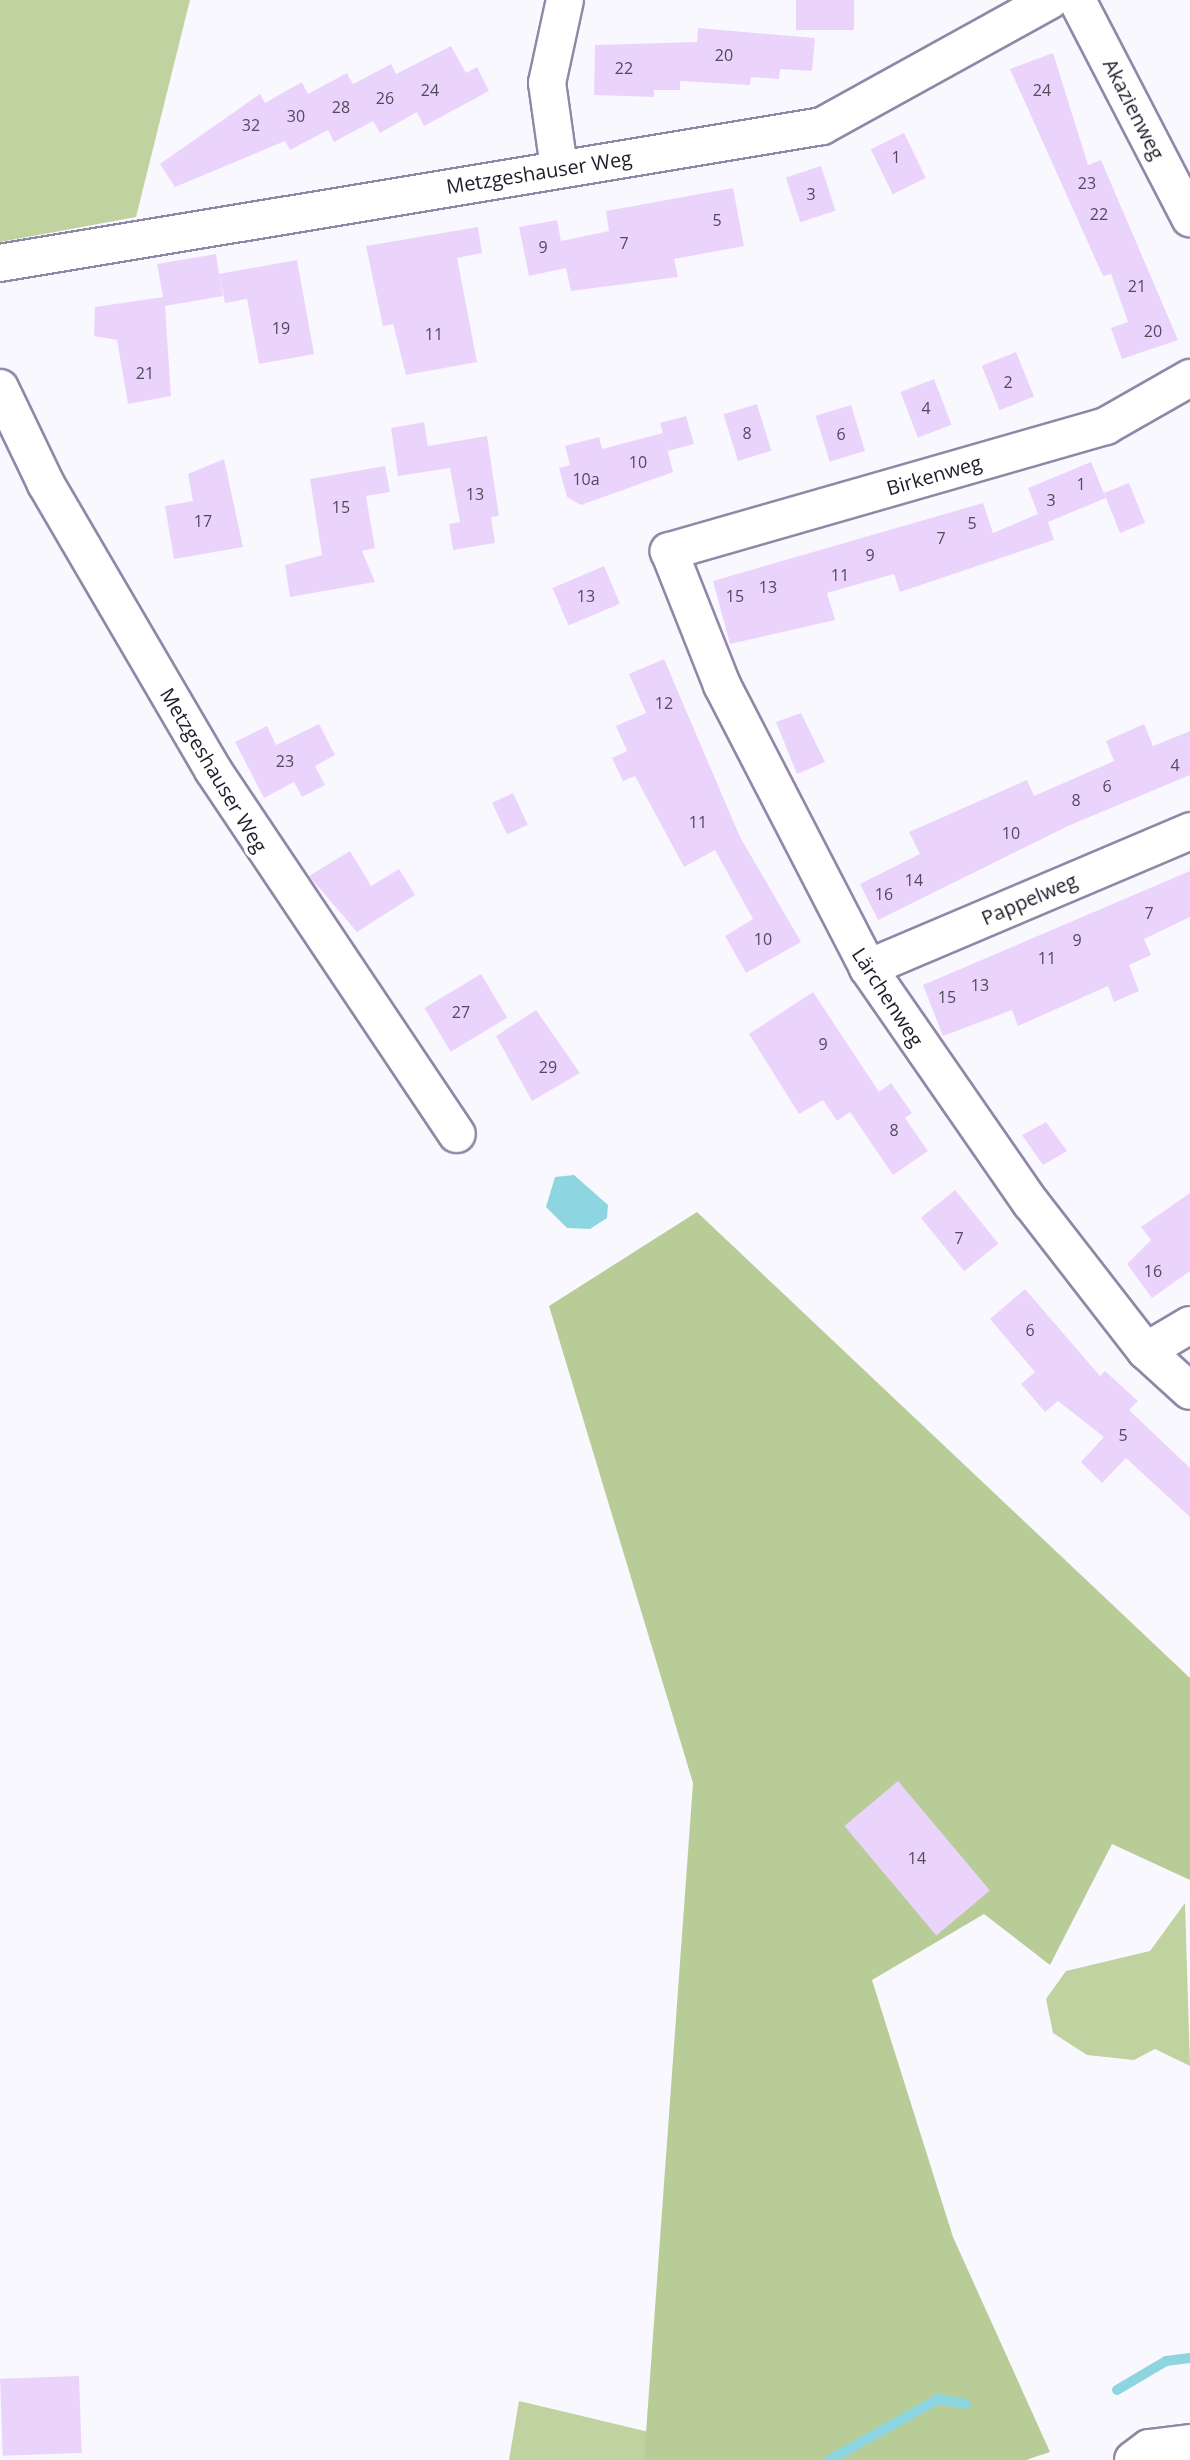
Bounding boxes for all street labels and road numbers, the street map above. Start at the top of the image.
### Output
street label: Akazienweg [1098,55,1170,163]
street label: Metzgeshauser Weg [444,145,634,199]
street label: Birkenweg [884,450,984,500]
street label: Metzgeshauser Weg [155,683,273,857]
street label: Pappelweg [978,868,1080,930]
street label: Lärchenweg [847,943,929,1051]

